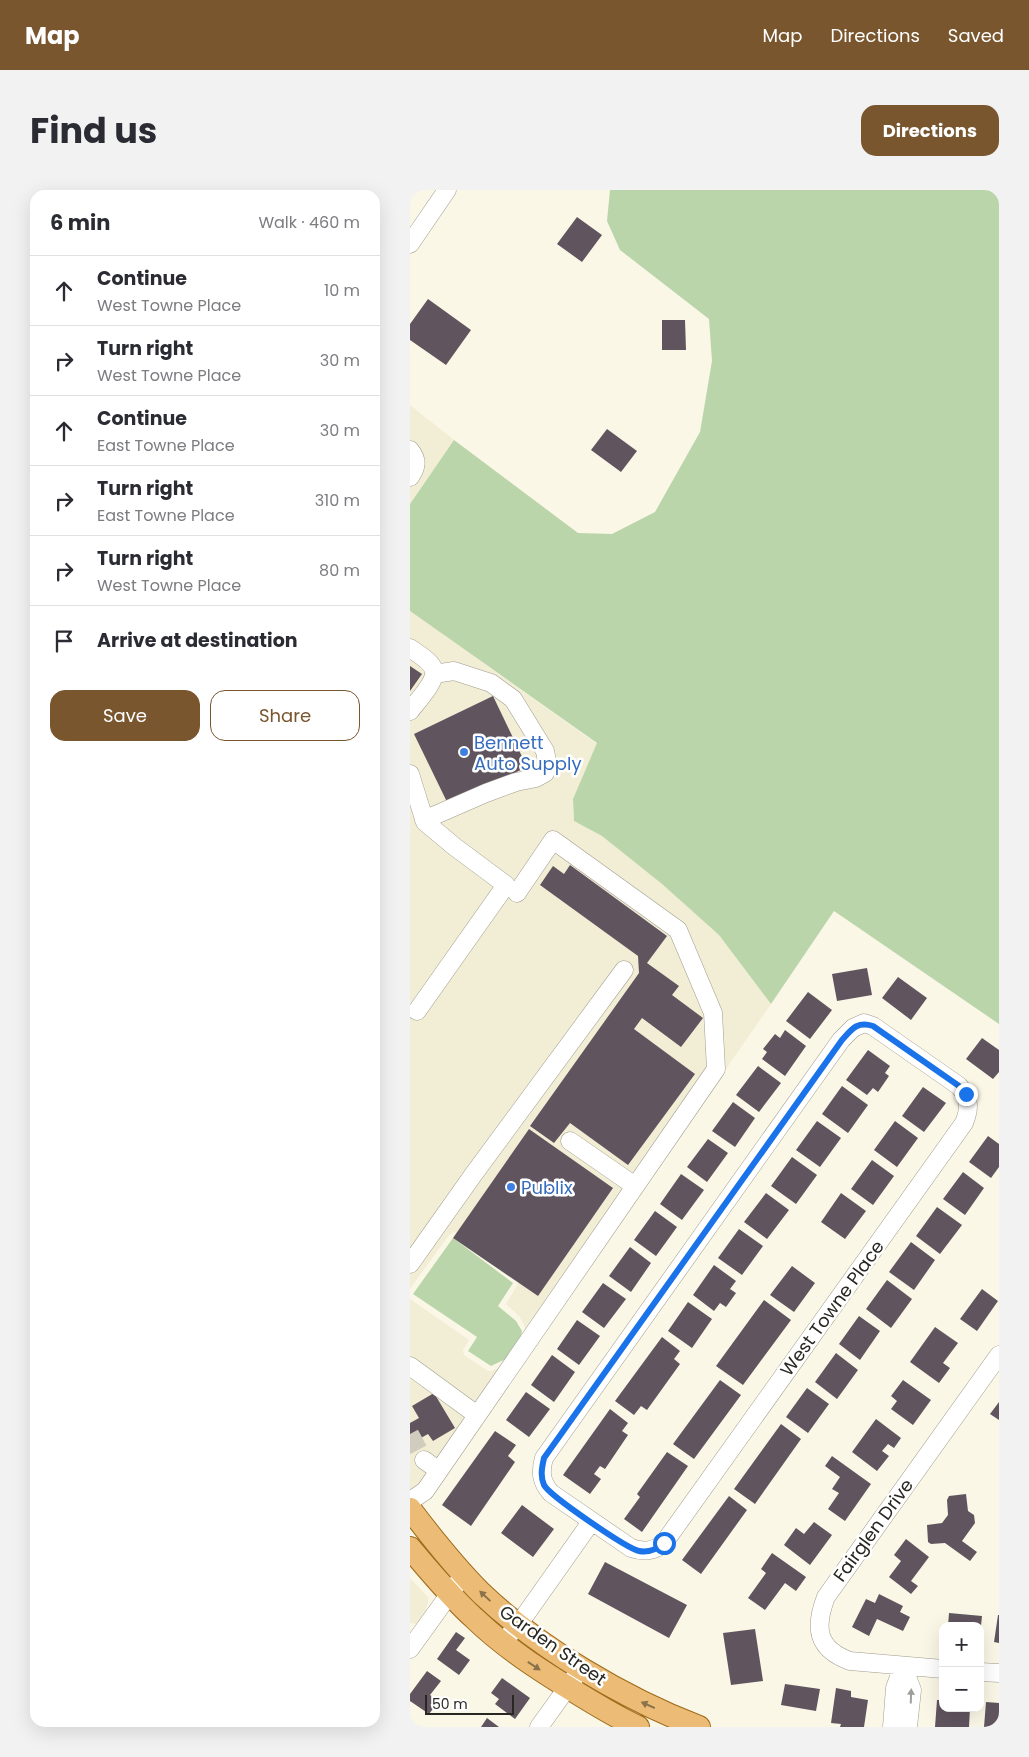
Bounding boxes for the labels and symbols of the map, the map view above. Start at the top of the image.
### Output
place label: Bennett Auto Supply [474,730,582,776]
marker: Bennett Auto Supply [458,746,470,758]
route end [955,1083,978,1106]
place label: Publix [521,1175,573,1200]
marker: Publix [505,1181,517,1193]
street label: West Towne Place [774,1235,890,1381]
street label: Fairglen Drive [827,1473,919,1587]
route start [653,1532,676,1555]
one-way arrow [478,1590,491,1601]
street label: Garden Street [495,1599,611,1691]
one-way arrow [527,1661,540,1670]
one-way arrow [907,1687,915,1703]
scale bar [425,1692,514,1715]
one-way arrow [641,1700,655,1708]

